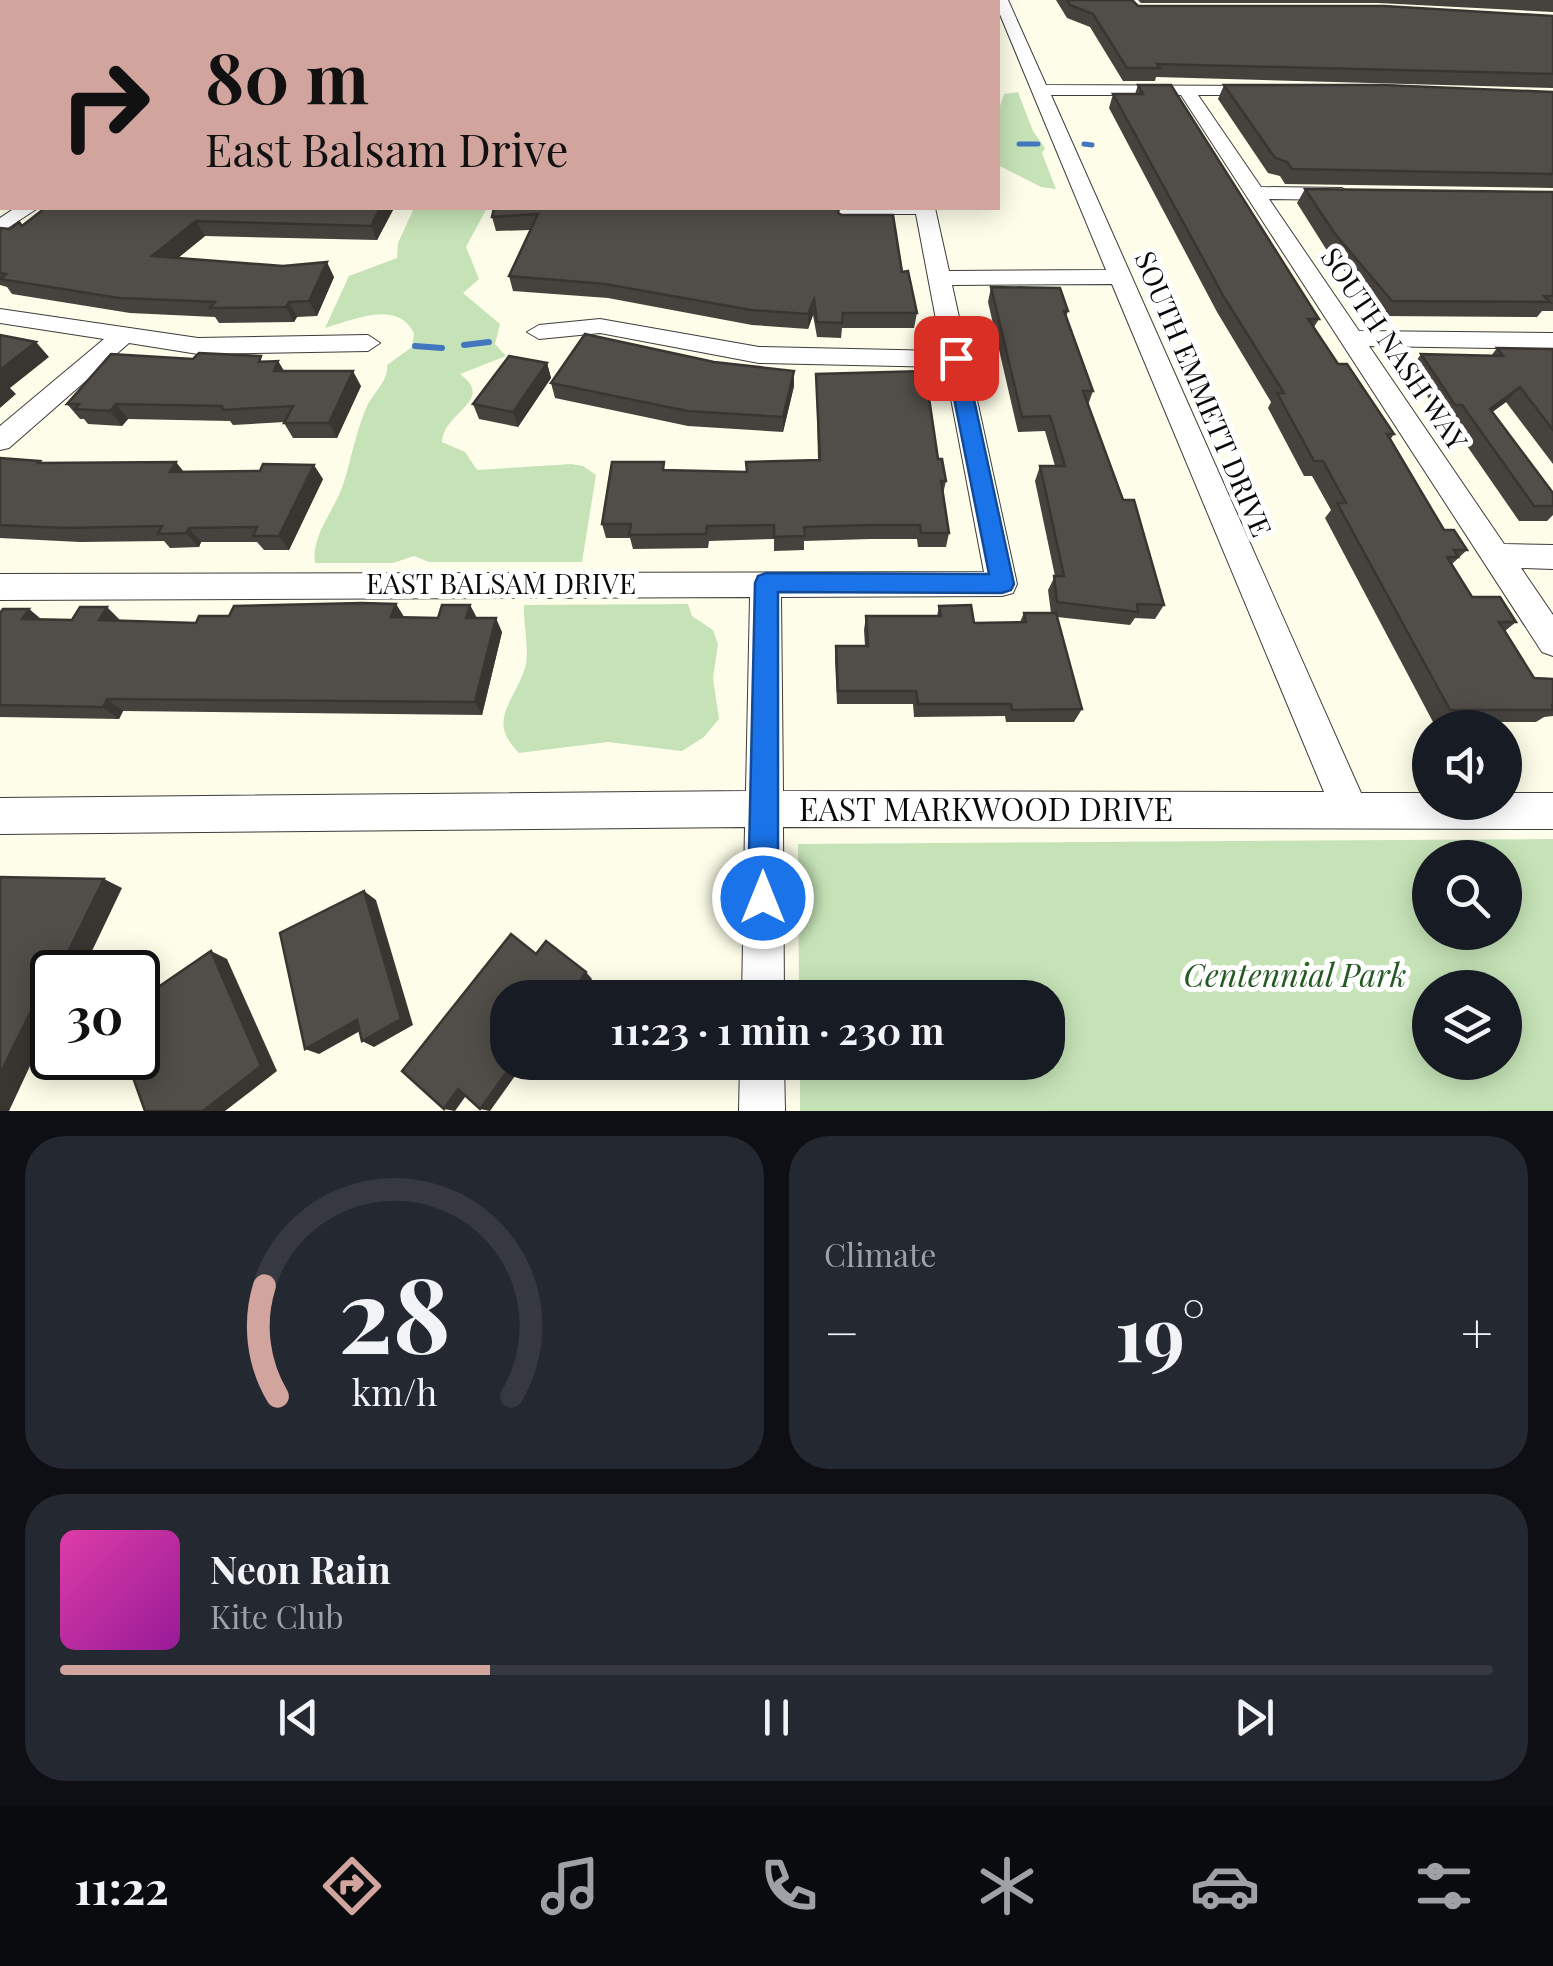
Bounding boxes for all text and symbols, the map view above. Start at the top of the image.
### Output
text: 80 m [205,28,369,122]
icon: right [40,40,170,170]
text: East Balsam Drive [205,118,568,178]
street label: SOUTH NASH WAY [1314,240,1477,457]
street label: SOUTH EMMETT DRIVE [1127,245,1281,542]
pin [914,316,999,401]
icon: arrive [929,331,984,386]
street label: EAST BALSAM DRIVE [366,564,636,601]
map controls [1412,710,1522,1080]
button: sound [1412,710,1522,820]
street label: EAST MARKWOOD DRIVE [799,786,1173,829]
button: search [1412,840,1522,950]
position arrow [711,846,815,950]
speed limit sign: 30 [30,950,160,1080]
park label: Centennial Park [1184,952,1406,995]
button: layers [1412,970,1522,1080]
text: 11:23 · 1 min · 230 m [611,1004,944,1055]
text: Climate [824,1232,936,1275]
text: 28 [338,1241,451,1380]
text: 19° [1115,1281,1205,1381]
text: − [824,1294,860,1368]
text: + [1461,1294,1493,1368]
text: km/h [352,1367,437,1415]
text: Neon Rain [210,1543,391,1594]
text: Kite Club [210,1594,344,1637]
icon: previous [271,1690,326,1745]
icon: pause [749,1690,804,1745]
icon: next [1227,1690,1282,1745]
icon: directions [317,1851,387,1921]
icon: music [535,1851,605,1921]
icon: phone [754,1851,824,1921]
icon: climate [972,1851,1042,1921]
icon: car [1190,1851,1260,1921]
icon: filters [1409,1851,1479,1921]
text: 11:22 [74,1856,169,1916]

